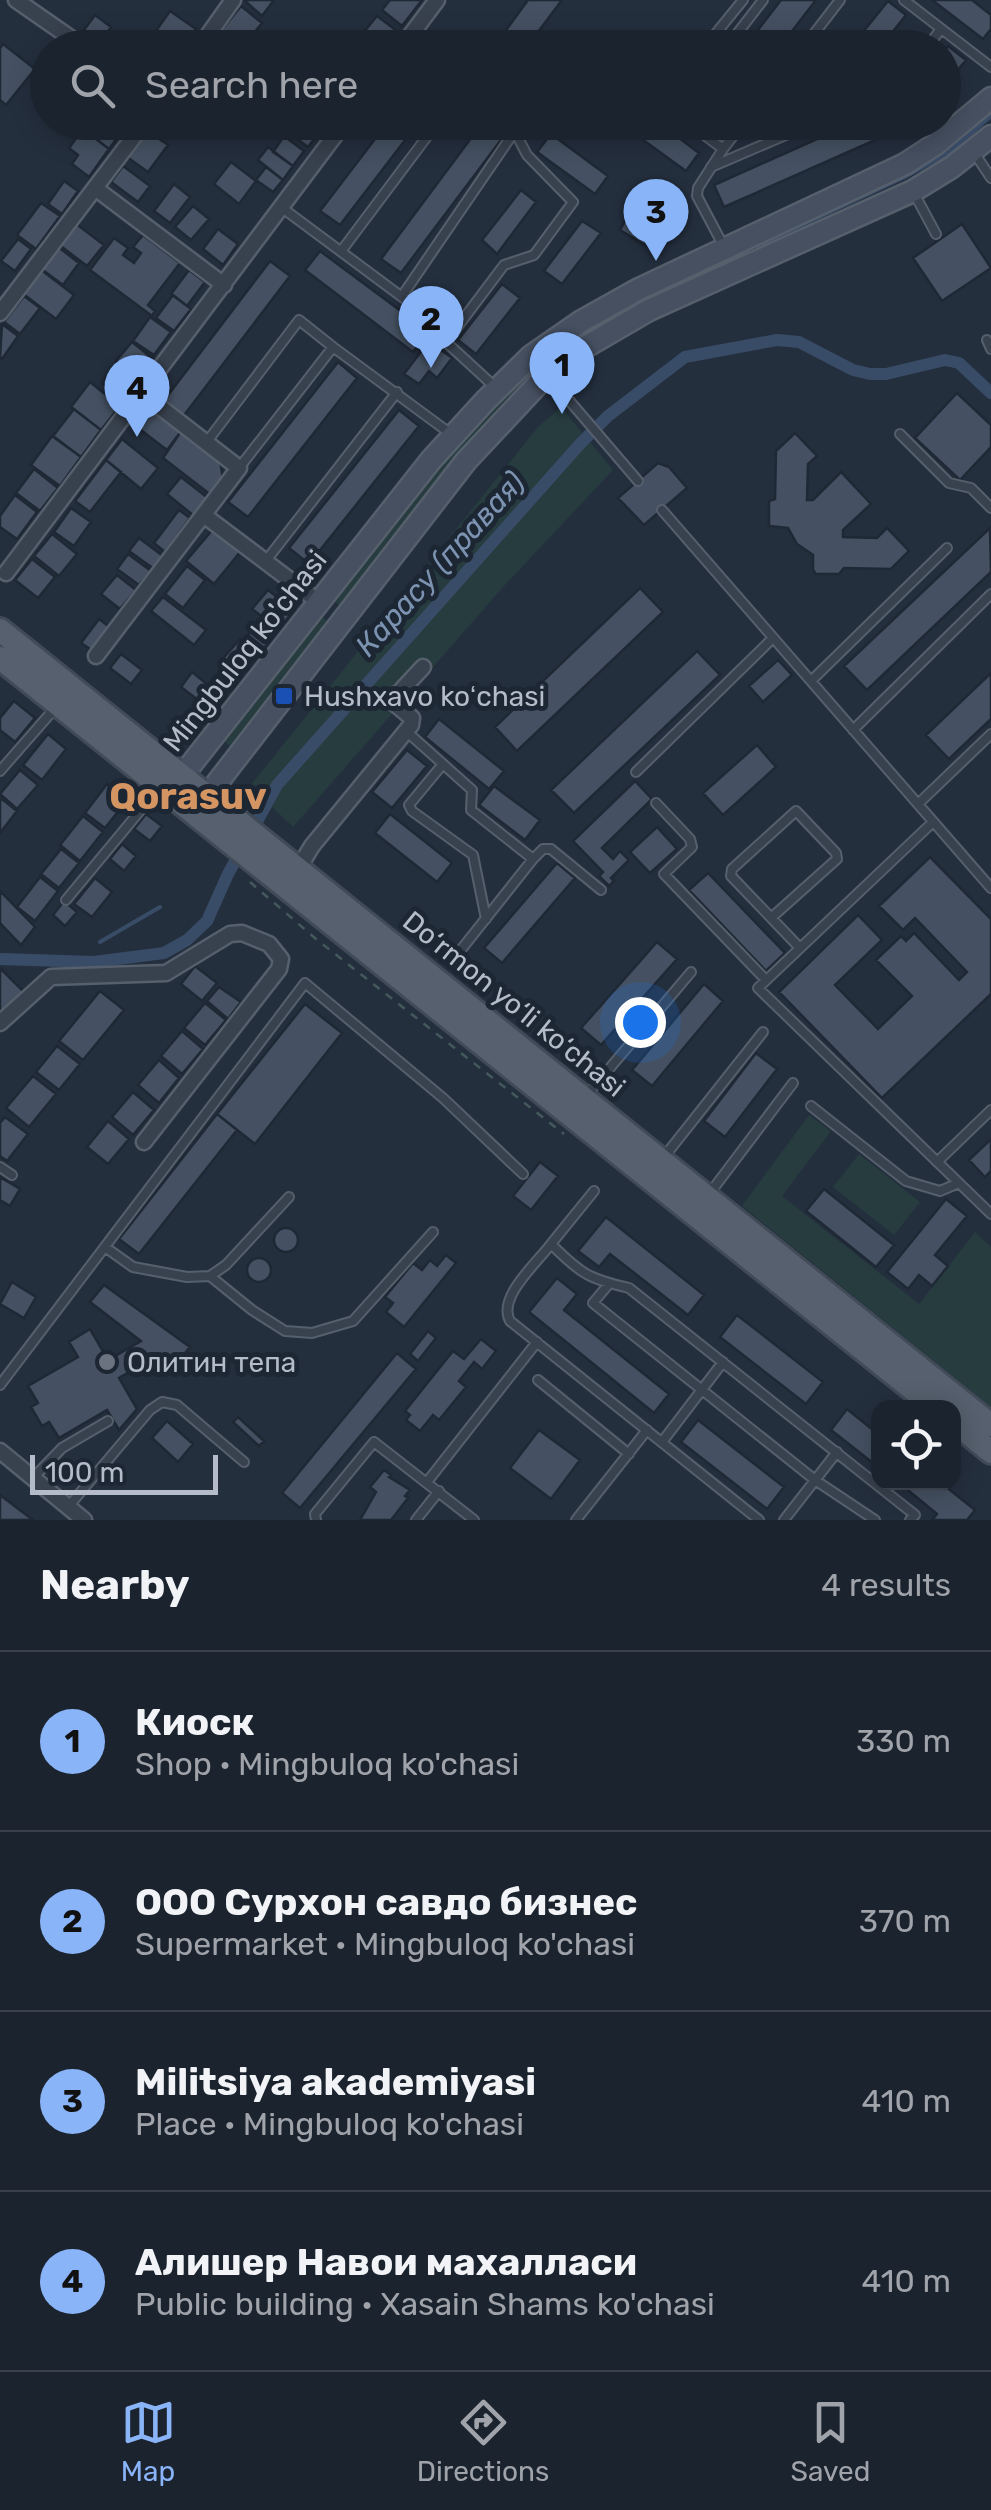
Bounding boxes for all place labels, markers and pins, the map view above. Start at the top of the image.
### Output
pin: 3 [624,178,688,261]
pin: 2 [398,286,464,368]
pin: 1 [530,332,594,414]
pin: 4 [104,354,170,437]
place label: Hushxavo koʻchasi [304,680,545,713]
marker: Hushxavo koʻchasi [273,685,295,707]
place label: Олитин тепа [127,1346,296,1379]
marker: Олитин тепа [96,1351,118,1373]

